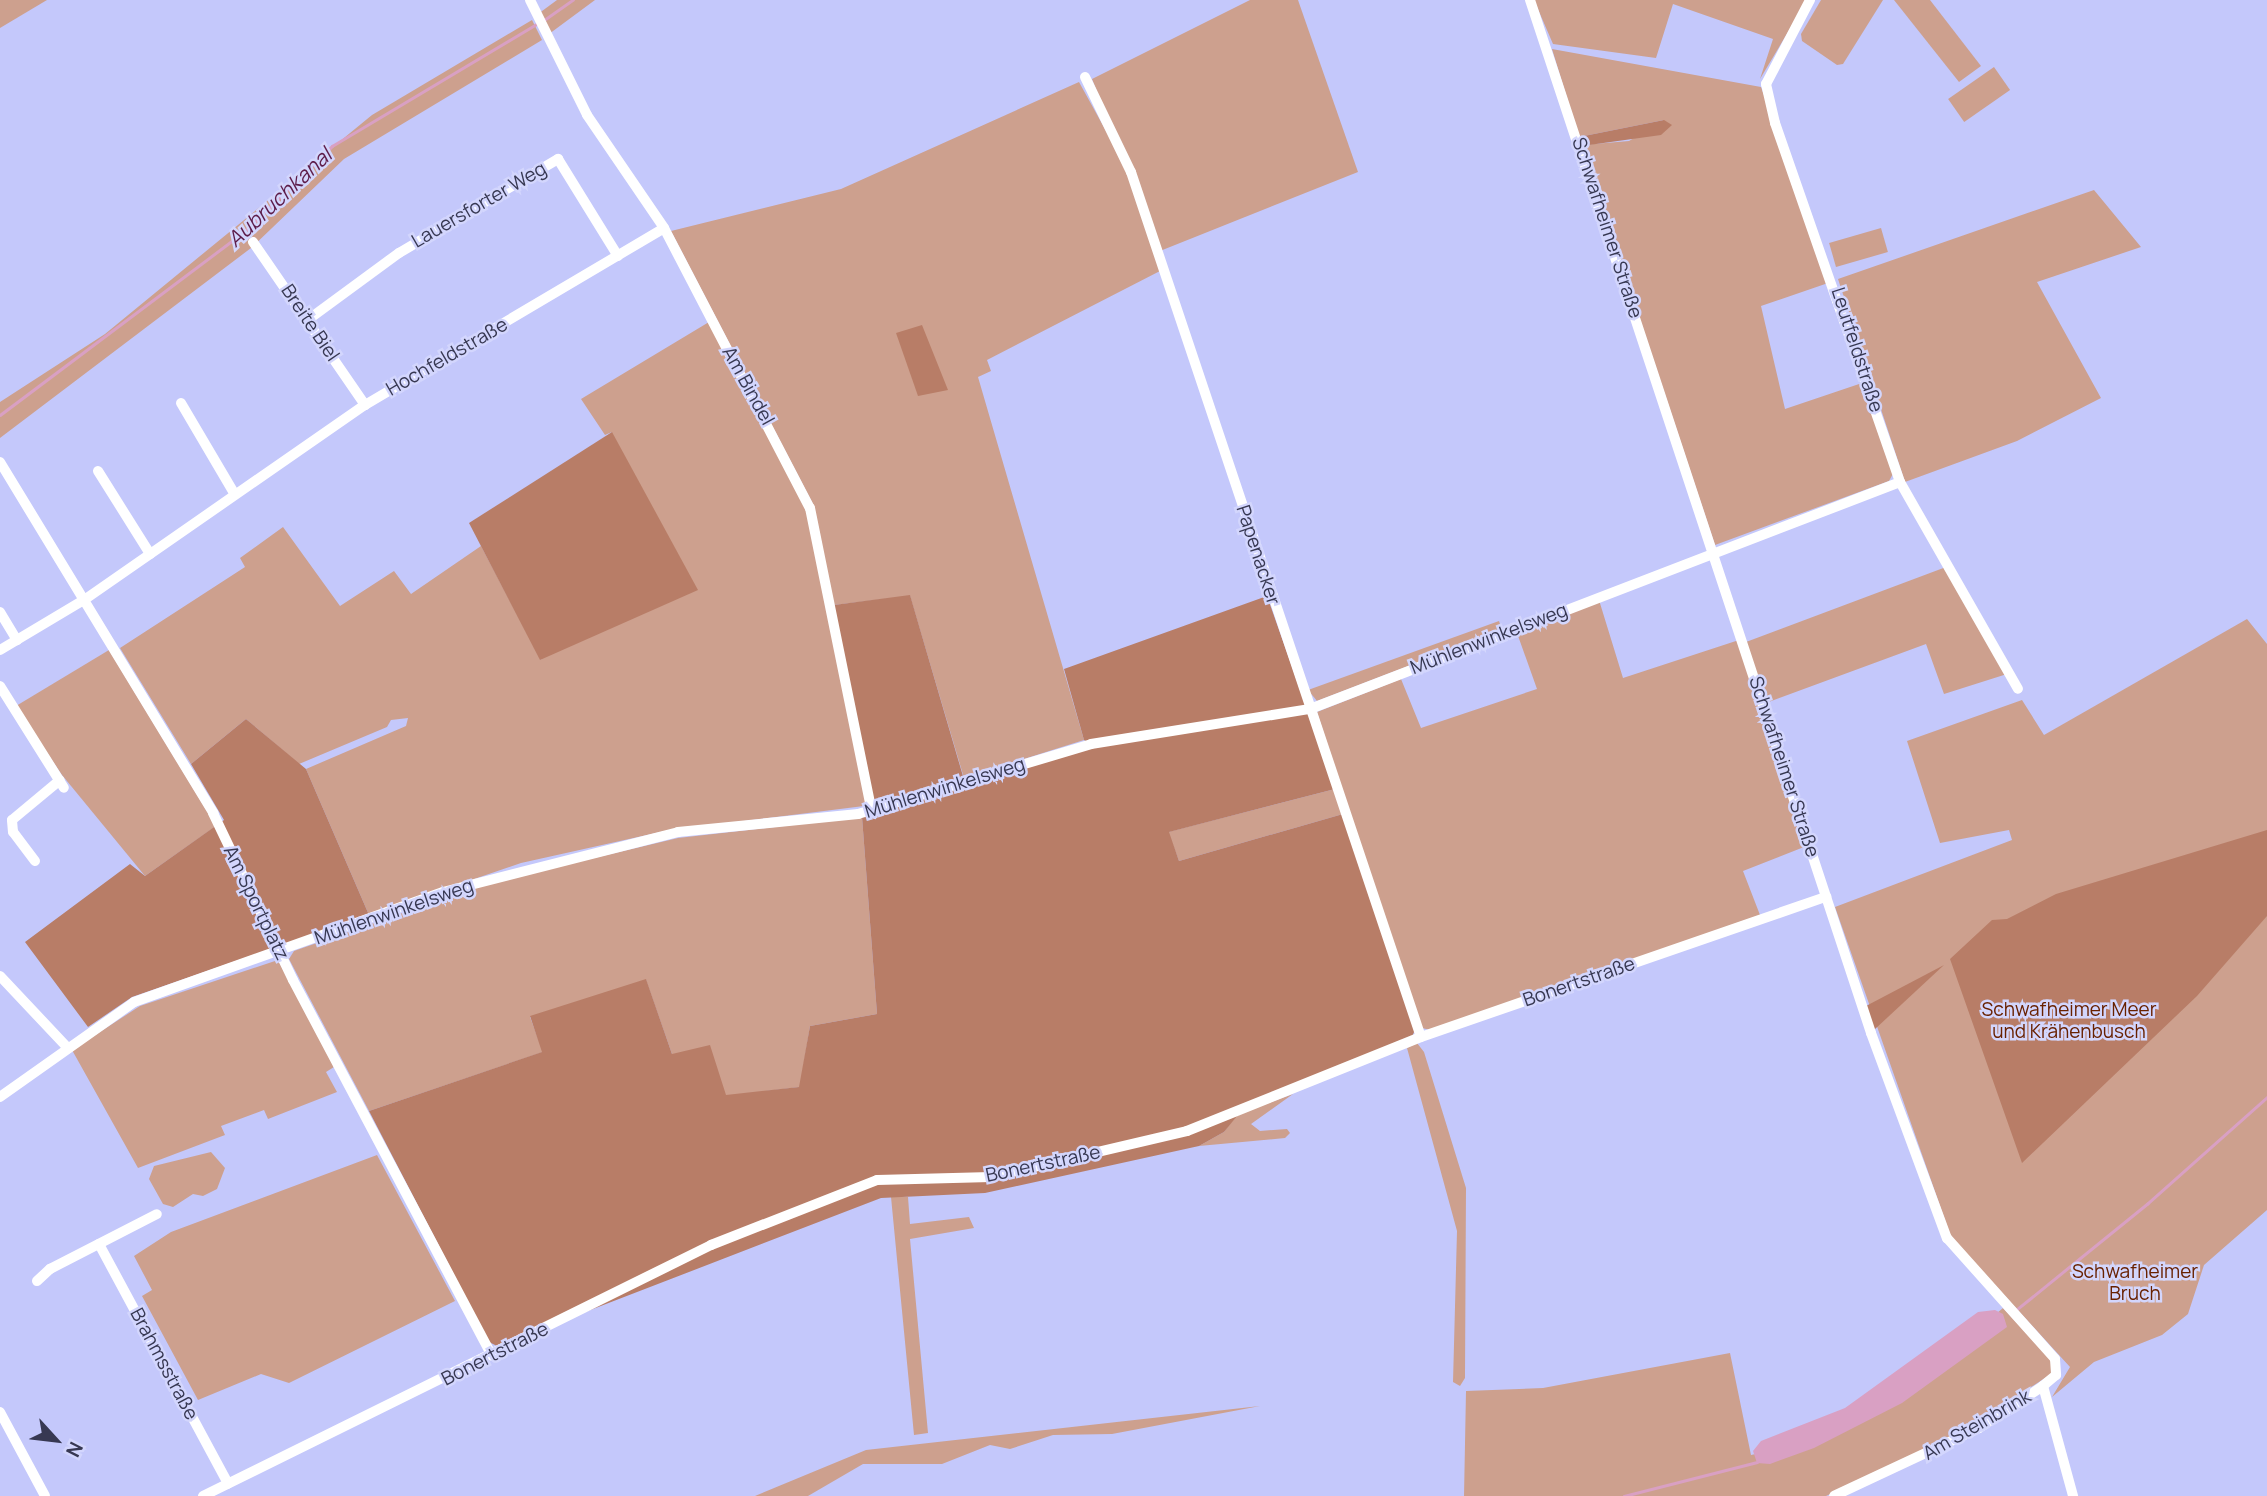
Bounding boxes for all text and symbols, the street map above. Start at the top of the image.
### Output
street label: Schwafheimer Straße [1567,135,1647,321]
water label: Aubruchkanal [222,142,336,252]
street label: Lauersforter Weg [408,157,550,253]
street label: Breite Biel [276,280,344,366]
street label: Leutfeldstraße [1826,285,1888,415]
street label: Hochfeldstraße [382,313,512,401]
street label: Am Bindel [717,343,779,429]
street label: Papenacker [1231,502,1285,608]
street label: Mühlenwinkelsweg [1407,599,1571,679]
street label: Schwafheimer Straße [1744,674,1824,860]
street label: Mühlenwinkelsweg [862,753,1028,823]
street label: Am Sportplatz [218,842,294,964]
street label: Mühlenwinkelsweg [312,874,476,950]
street label: Bonertstraße [1520,952,1638,1012]
park label: Schwafheimer Meer und Krähenbusch [1981,999,2157,1043]
street label: Bonertstraße [984,1141,1102,1187]
park label: Schwafheimer Bruch [2072,1261,2198,1305]
street label: Brahmsstraße [125,1304,203,1424]
street label: Bonertstraße [438,1317,552,1391]
street label: Am Steinbrink [1919,1385,2035,1465]
north arrow [21,1405,91,1475]
text: N [60,1438,89,1462]

